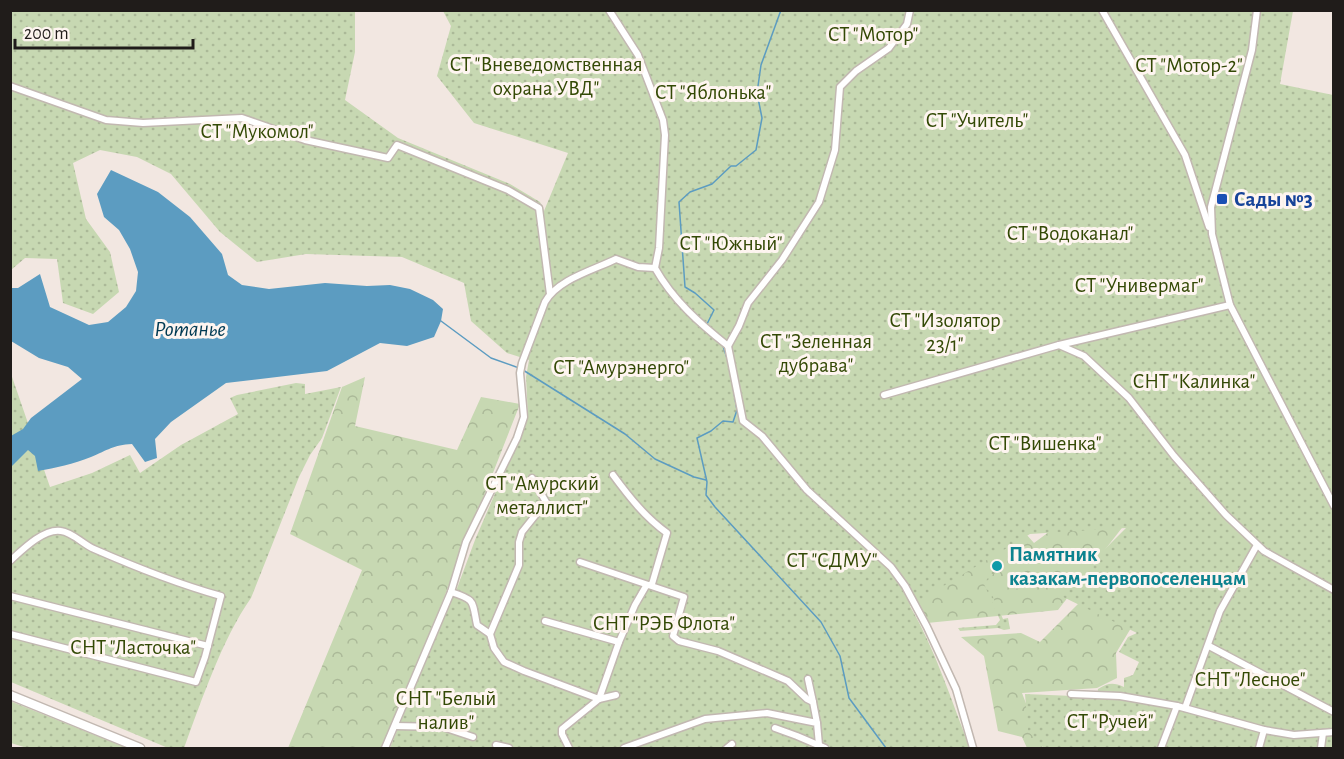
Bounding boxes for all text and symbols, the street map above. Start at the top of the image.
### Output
scale bar [15,12,194,50]
park label: СТ "Мотор" [828,24,918,45]
text: 200 m [24,25,69,43]
park label: СТ "Вневедомственная охрана УВД" [449,54,643,99]
park label: СТ "Мотор-2" [1135,55,1243,76]
park label: СТ "Яблонька" [655,82,771,103]
park label: СТ "Учитель" [926,110,1028,131]
park label: СТ "Мукомол" [200,121,314,142]
place label: Сады №3 [1234,189,1313,210]
marker: Сады №3 [1215,192,1229,206]
park label: СТ "Водоканал" [1007,223,1133,244]
park label: СТ "Южный" [679,233,783,254]
park label: СТ "Универмаг" [1074,275,1204,296]
park label: СТ "Изолятор 23/1" [889,310,1001,355]
water label: Ротанье [154,318,226,340]
park label: СТ "Зеленная дубрава" [760,331,872,376]
park label: СТ "Амурэнерго" [553,357,689,378]
park label: СНТ "Калинка" [1133,371,1255,392]
park label: СТ "Вишенка" [988,433,1102,454]
park label: СТ "Амурский металлист" [485,473,599,518]
place label: Памятник казакам-первопоселенцам [1009,544,1246,589]
park label: СТ "СДМУ" [786,550,878,571]
marker: Памятник казакам-первопоселенцам [990,559,1004,573]
park label: СНТ "РЭБ Флота" [593,613,735,634]
park label: СНТ "Ласточка" [70,637,196,658]
park label: СНТ "Лесное" [1194,669,1306,690]
park label: СНТ "Белый налив" [396,688,496,733]
park label: СТ "Ручей" [1066,711,1154,732]

